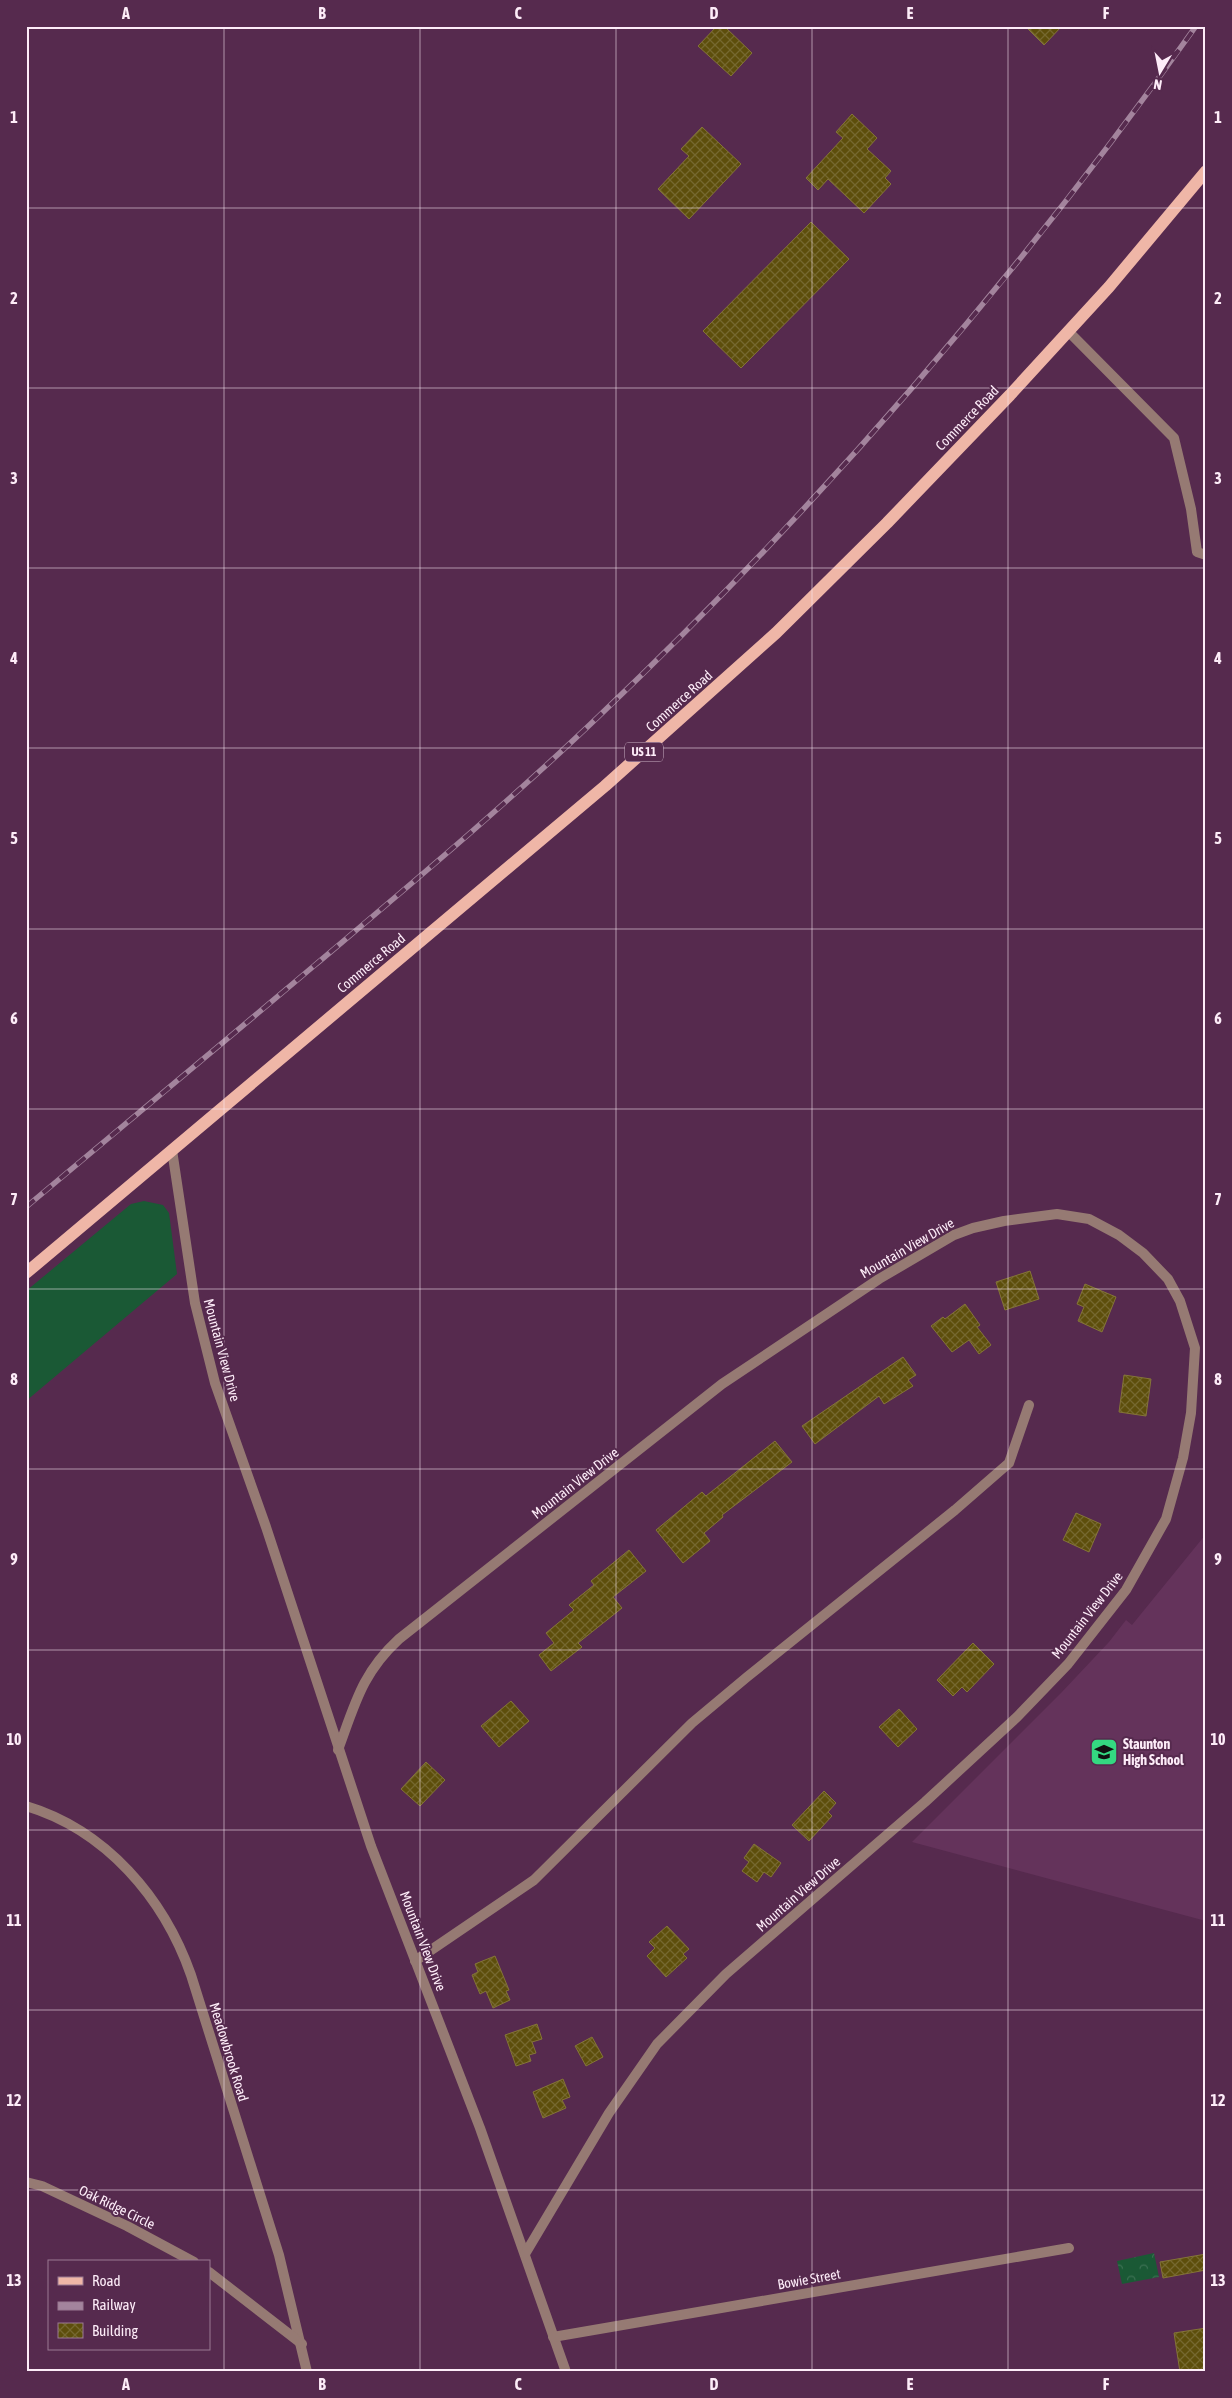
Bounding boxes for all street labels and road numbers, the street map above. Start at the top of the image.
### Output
street label: Commerce Road [932,382,1002,454]
street label: Commerce Road [643,667,715,735]
road number: US 11 [625,742,663,762]
street label: Commerce Road [334,930,408,996]
street label: Mountain View Drive [857,1215,957,1281]
street label: Mountain View Drive [201,1297,243,1403]
street label: Mountain View Drive [528,1444,622,1522]
street label: Mountain View Drive [1048,1568,1126,1662]
street label: Mountain View Drive [753,1853,843,1935]
street label: Mountain View Drive [397,1889,449,1993]
street label: Meadowbrook Road [206,2001,252,2103]
street label: Oak Ridge Circle [76,2182,158,2232]
street label: Bowie Street [776,2266,842,2292]

